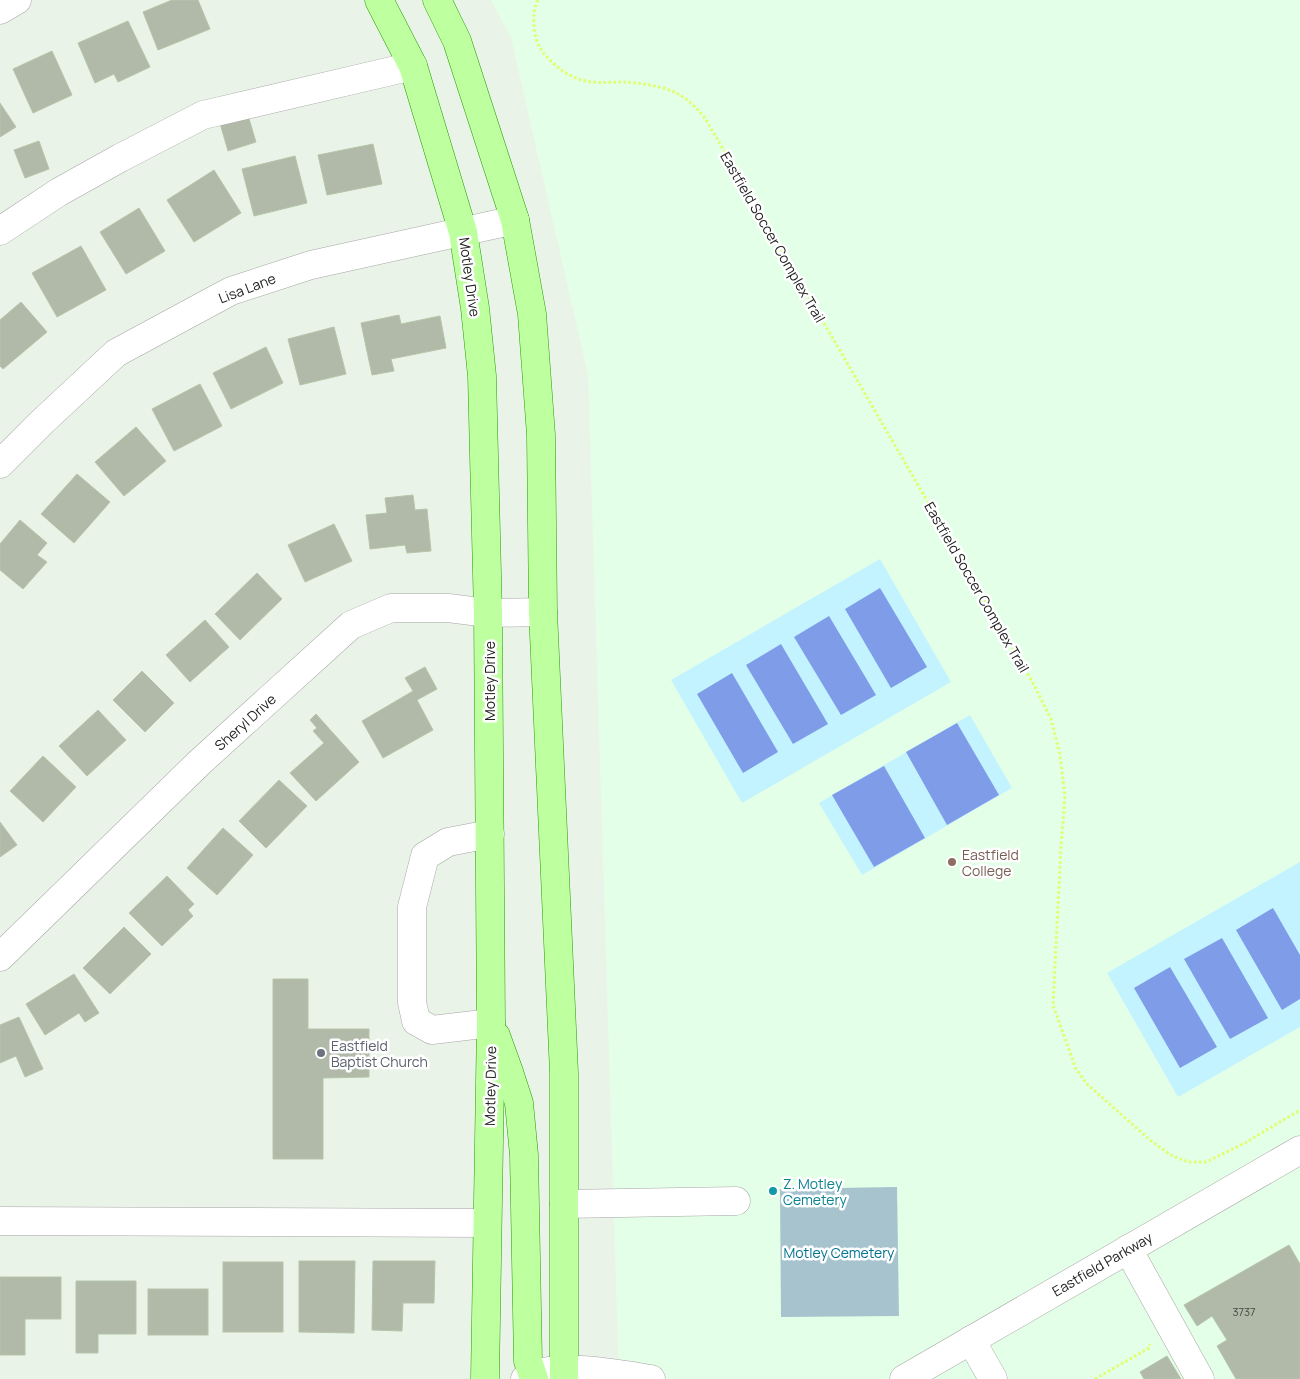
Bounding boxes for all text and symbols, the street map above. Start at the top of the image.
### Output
street label: Eastfield Soccer Complex Trail [716,148,830,326]
street label: Motley Drive [455,236,485,318]
street label: Lisa Lane [216,268,278,308]
street label: Eastfield Soccer Complex Trail [920,498,1034,676]
street label: Motley Drive [480,641,499,721]
street label: Sheryl Drive [210,689,280,755]
place label: Eastfield College [962,845,1019,880]
marker: Eastfield College [946,856,958,868]
place label: Eastfield Baptist Church [331,1036,428,1071]
street label: Motley Drive [480,1046,500,1126]
marker: Eastfield Baptist Church [315,1047,327,1059]
place label: Z. Motley Cemetery [783,1174,847,1209]
marker: Z. Motley Cemetery [767,1185,779,1197]
street label: Eastfield Parkway [1048,1227,1156,1300]
park label: Motley Cemetery [784,1243,895,1262]
house number: 3737 [1232,1304,1256,1319]

